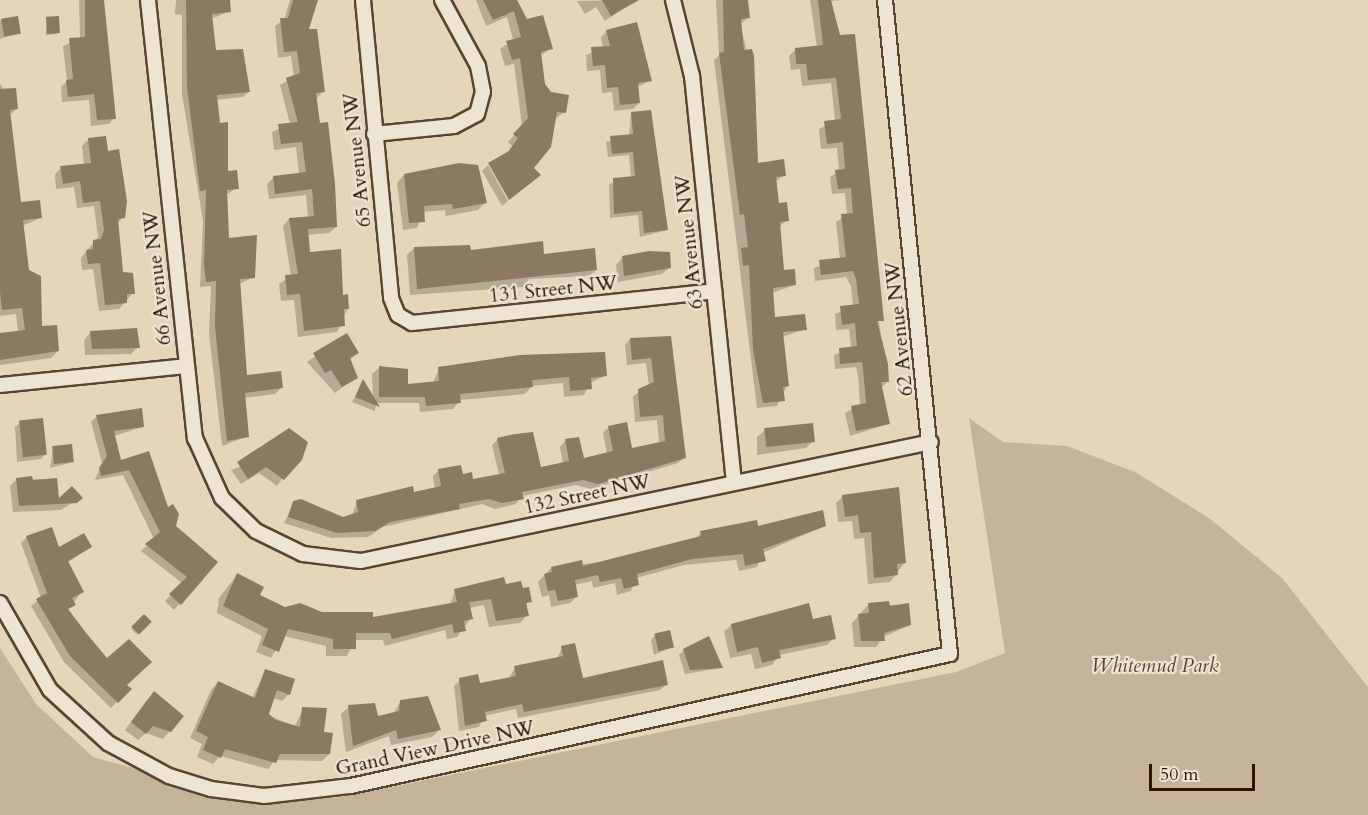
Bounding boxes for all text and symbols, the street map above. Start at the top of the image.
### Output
street label: 65 Avenue NW [338,91,376,229]
street label: 63 Avenue NW [670,173,708,311]
street label: 66 Avenue NW [138,209,176,347]
street label: 62 Avenue NW [880,260,918,398]
street label: 131 Street NW [488,270,618,308]
street label: 132 Street NW [522,469,652,519]
park label: Whitemud Park [1091,653,1219,677]
street label: Grand View Drive NW [333,715,537,781]
scale bar [1152,752,1258,790]
text: 50 m [1160,762,1199,787]

